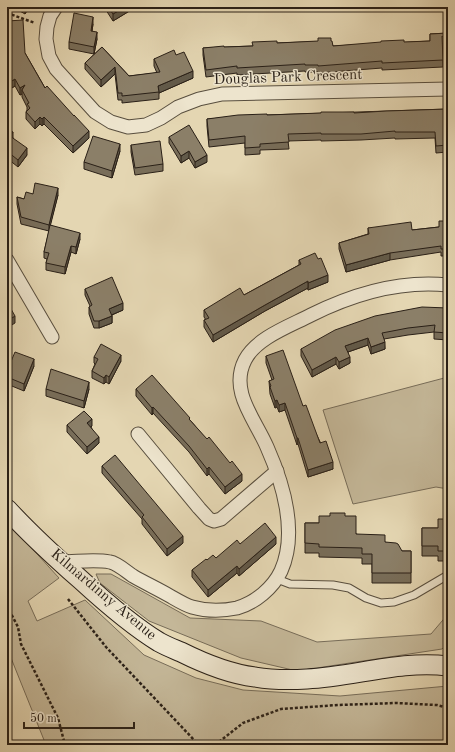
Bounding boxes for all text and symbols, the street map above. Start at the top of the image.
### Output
street label: Douglas Park Crescent [213,68,363,88]
street label: Kilmardinny Avenue [47,547,159,643]
scale bar [24,704,134,730]
text: 50 m [30,712,57,725]

